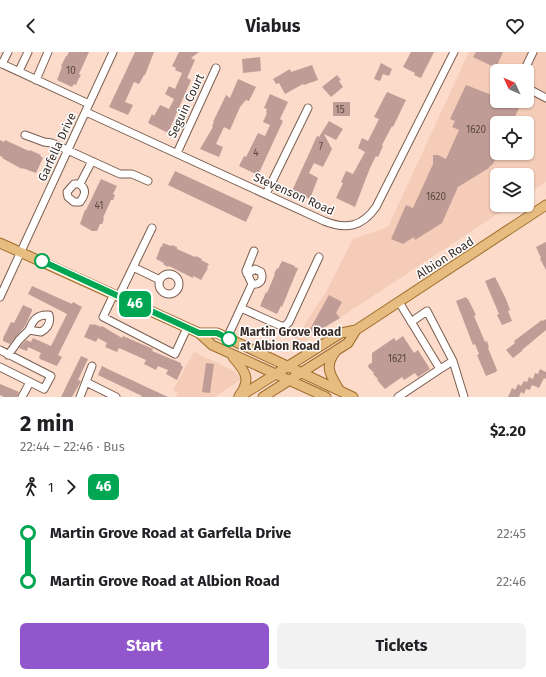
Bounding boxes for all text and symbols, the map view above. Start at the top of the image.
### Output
icon: back [20,15,42,37]
text: Viabus [246,15,300,37]
icon: heart [504,15,526,37]
north arrow [490,64,534,108]
map controls [490,64,534,212]
house number: 10 [66,65,76,77]
street label: Seguin Court [165,71,207,140]
house number: 15 [335,104,345,116]
street label: Garfella Drive [35,111,79,183]
button: locate [490,116,534,160]
house number: 1620 [466,124,486,136]
house number: 7 [319,141,324,153]
house number: 4 [253,147,259,159]
button: layers [490,168,534,212]
street label: Stevenson Road [251,170,337,218]
house number: 1620 [426,191,446,203]
house number: 41 [94,200,104,212]
street label: Albion Road [414,234,476,282]
unlabelled marker [34,253,50,269]
line badge: 46 [117,291,153,317]
text: 46 [127,295,143,312]
place label: Martin Grove Road at Albion Road [240,325,341,353]
marker: Martin Grove Road at Albion Road [221,331,237,347]
house number: 1621 [388,353,406,365]
text: 2 min [20,410,74,437]
text: $2.20 [490,422,526,440]
text: 22:44 – 22:46 · Bus [20,439,125,454]
icon: walk [20,476,42,498]
icon: forward [60,476,82,498]
text: 46 [96,478,111,495]
text: 1 [48,480,54,495]
text: Martin Grove Road at Garfella Drive [50,524,291,542]
text: 22:45 [497,526,526,541]
text: Martin Grove Road at Albion Road [50,572,280,590]
text: 22:46 [496,574,526,589]
button: Start [20,623,269,669]
button: Tickets [277,623,526,669]

